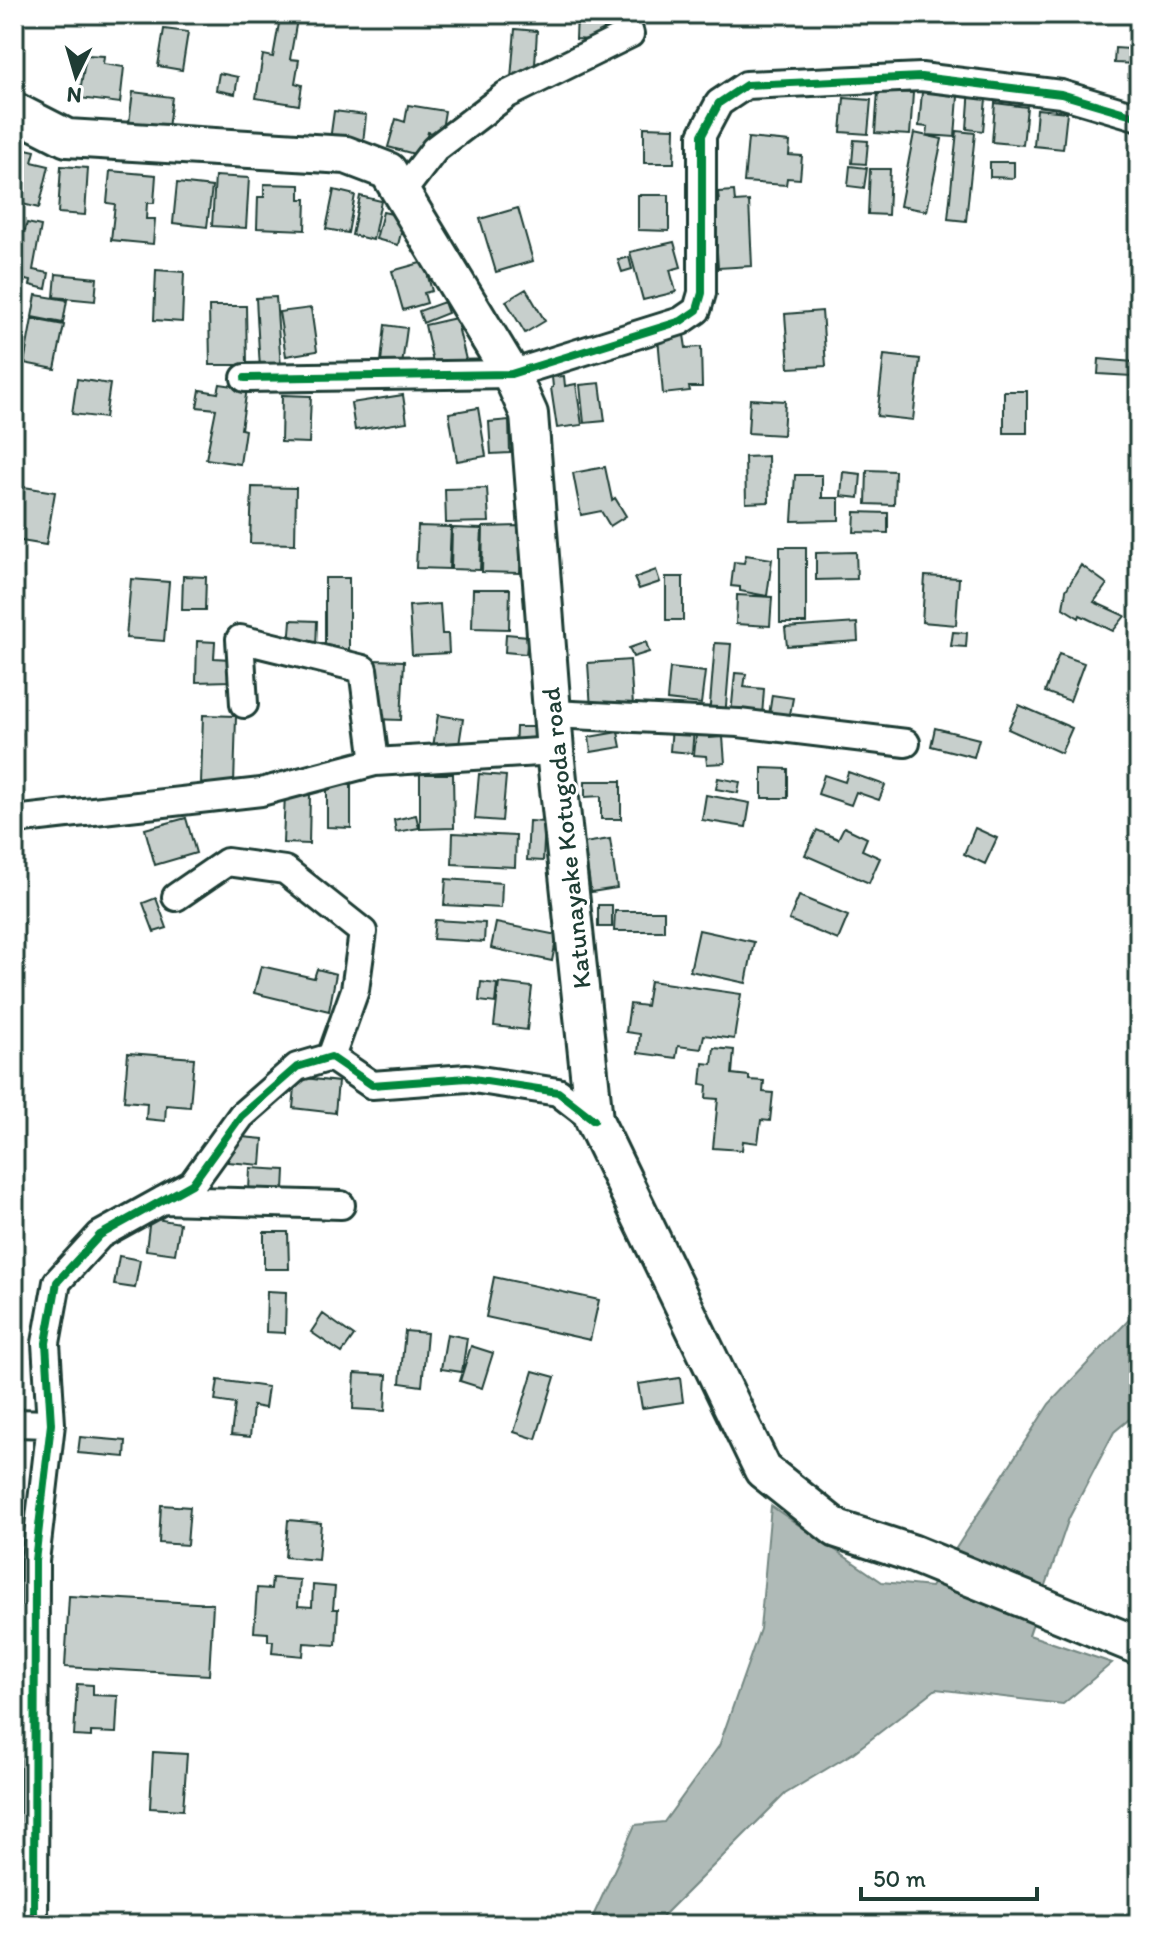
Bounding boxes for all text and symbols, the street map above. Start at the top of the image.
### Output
north arrow [36,36,116,116]
text: N [66,81,83,110]
street label: Katunayake Kotugoda road [534,686,598,990]
scale bar [861,1851,1037,1901]
text: 50 m [873,1864,926,1893]

